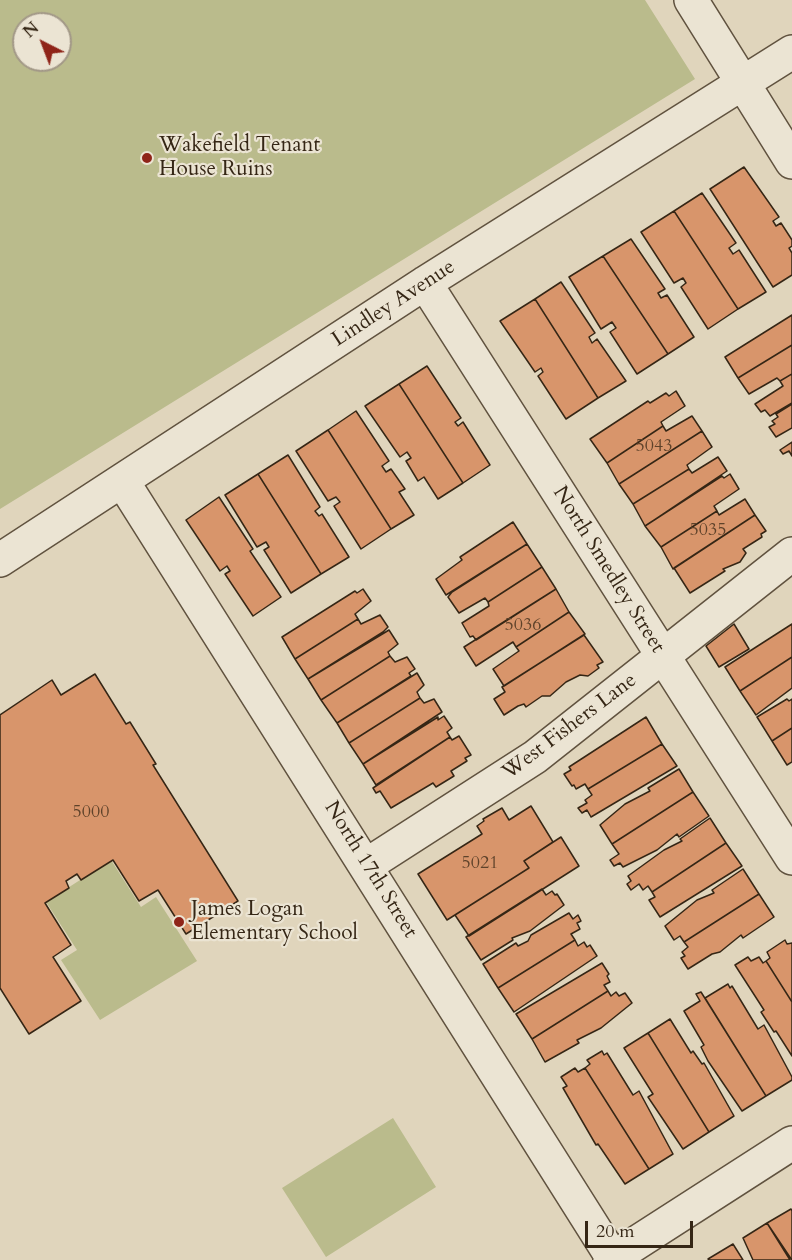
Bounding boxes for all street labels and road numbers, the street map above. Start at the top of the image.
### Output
street label: Lindley Avenue [328,255,460,353]
street label: North Smedley Street [546,482,670,658]
street label: West Fishers Lane [498,668,642,786]
street label: North 17th Street [318,797,422,943]

